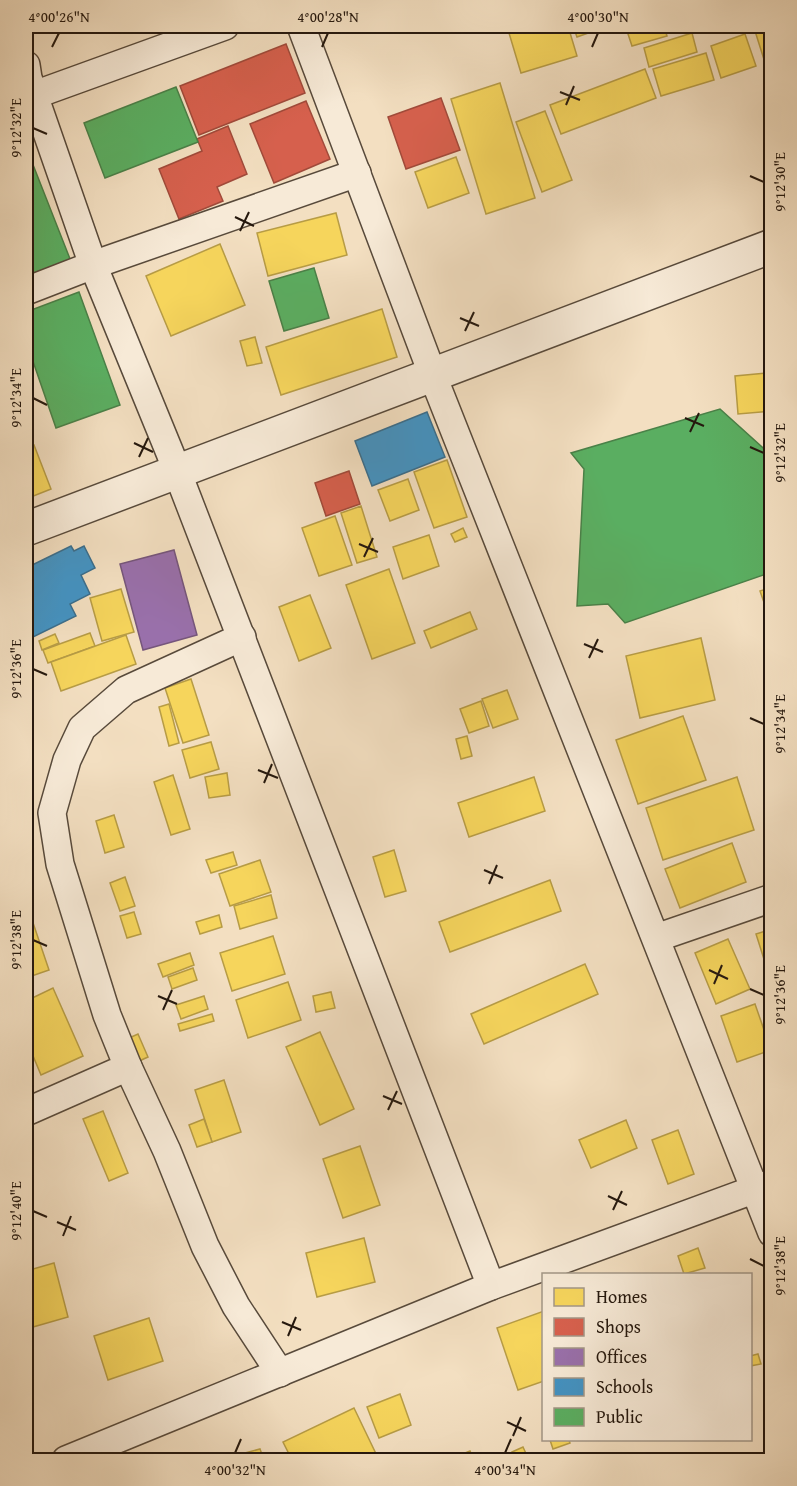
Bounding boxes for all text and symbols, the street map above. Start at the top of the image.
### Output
text: 4°00'26"N [28,6,90,27]
text: 4°00'28"N [297,6,359,27]
text: 4°00'30"N [567,6,629,27]
text: 9°12'32"E [5,98,26,158]
text: 9°12'30"E [769,152,790,212]
text: 9°12'34"E [5,368,26,428]
text: 9°12'32"E [769,423,790,483]
text: 9°12'36"E [5,639,26,699]
text: 9°12'34"E [769,694,790,754]
text: 9°12'38"E [5,910,26,970]
text: 9°12'36"E [769,965,790,1025]
text: 9°12'40"E [5,1181,26,1241]
text: 9°12'38"E [769,1236,790,1296]
legend [542,1273,752,1441]
text: Homes [596,1283,647,1310]
text: Shops [596,1313,641,1340]
text: Offices [596,1343,647,1370]
text: Schools [596,1373,653,1400]
text: Public [596,1403,643,1430]
text: 4°00'32"N [204,1459,266,1480]
text: 4°00'34"N [474,1459,536,1480]

